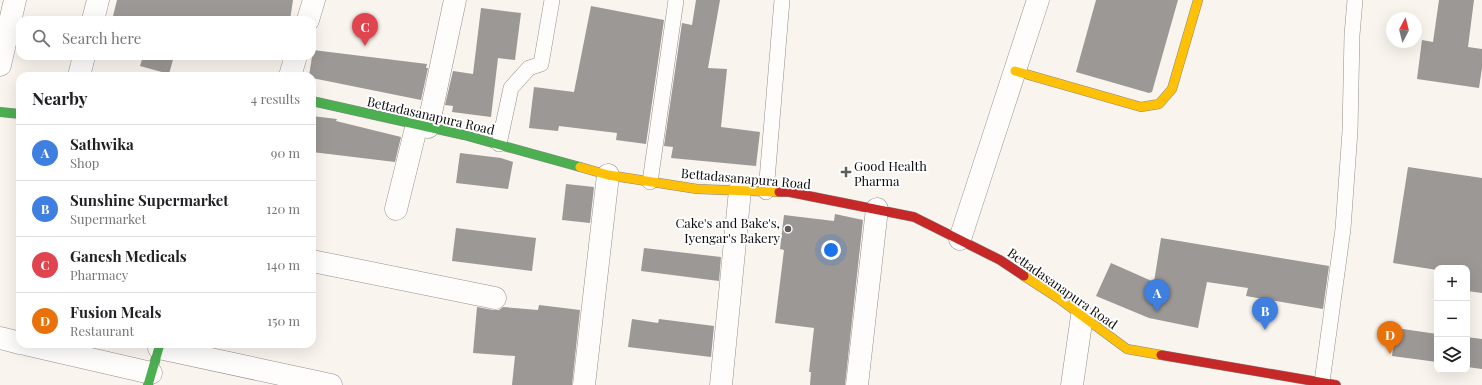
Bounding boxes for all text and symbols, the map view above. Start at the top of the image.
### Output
north arrow [1386,12,1422,48]
pin: C [352,13,378,46]
search box [16,16,316,60]
icon: search [30,27,52,49]
text: Search here [62,28,141,48]
text: Nearby [32,87,87,109]
text: 4 results [251,90,300,107]
street label: Bettadasanapura Road [366,92,497,138]
text: Sathwika [70,134,134,154]
text: A [41,144,49,161]
text: 90 m [271,144,300,161]
text: Shop [70,154,99,171]
place label: Good Health Pharma [854,157,927,189]
street label: Bettadasanapura Road [680,164,812,192]
marker: Good Health Pharma [841,167,851,177]
text: Sunshine Supermarket [70,190,229,210]
text: B [41,200,49,217]
text: 120 m [266,200,300,217]
text: Supermarket [70,210,146,227]
place label: Cake's and Bake's, Iyengar's Bakery [675,214,780,246]
marker: Cake's and Bake's, Iyengar's Bakery [783,224,793,234]
your location [821,240,841,260]
street label: Bettadasanapura Road [1005,244,1122,333]
text: Ganesh Medicals [70,246,187,266]
text: C [40,256,50,273]
text: 140 m [266,256,300,273]
map controls [1434,265,1470,373]
button: + [1434,265,1470,301]
text: Pharmacy [70,266,128,283]
pin: A [1144,279,1170,312]
pin: B [1252,297,1278,330]
button: − [1434,301,1470,337]
text: Fusion Meals [70,302,161,322]
text: D [40,312,50,329]
text: 150 m [267,312,300,329]
pin: D [1377,321,1403,354]
text: Restaurant [70,322,134,339]
button: layers [1434,337,1470,373]

